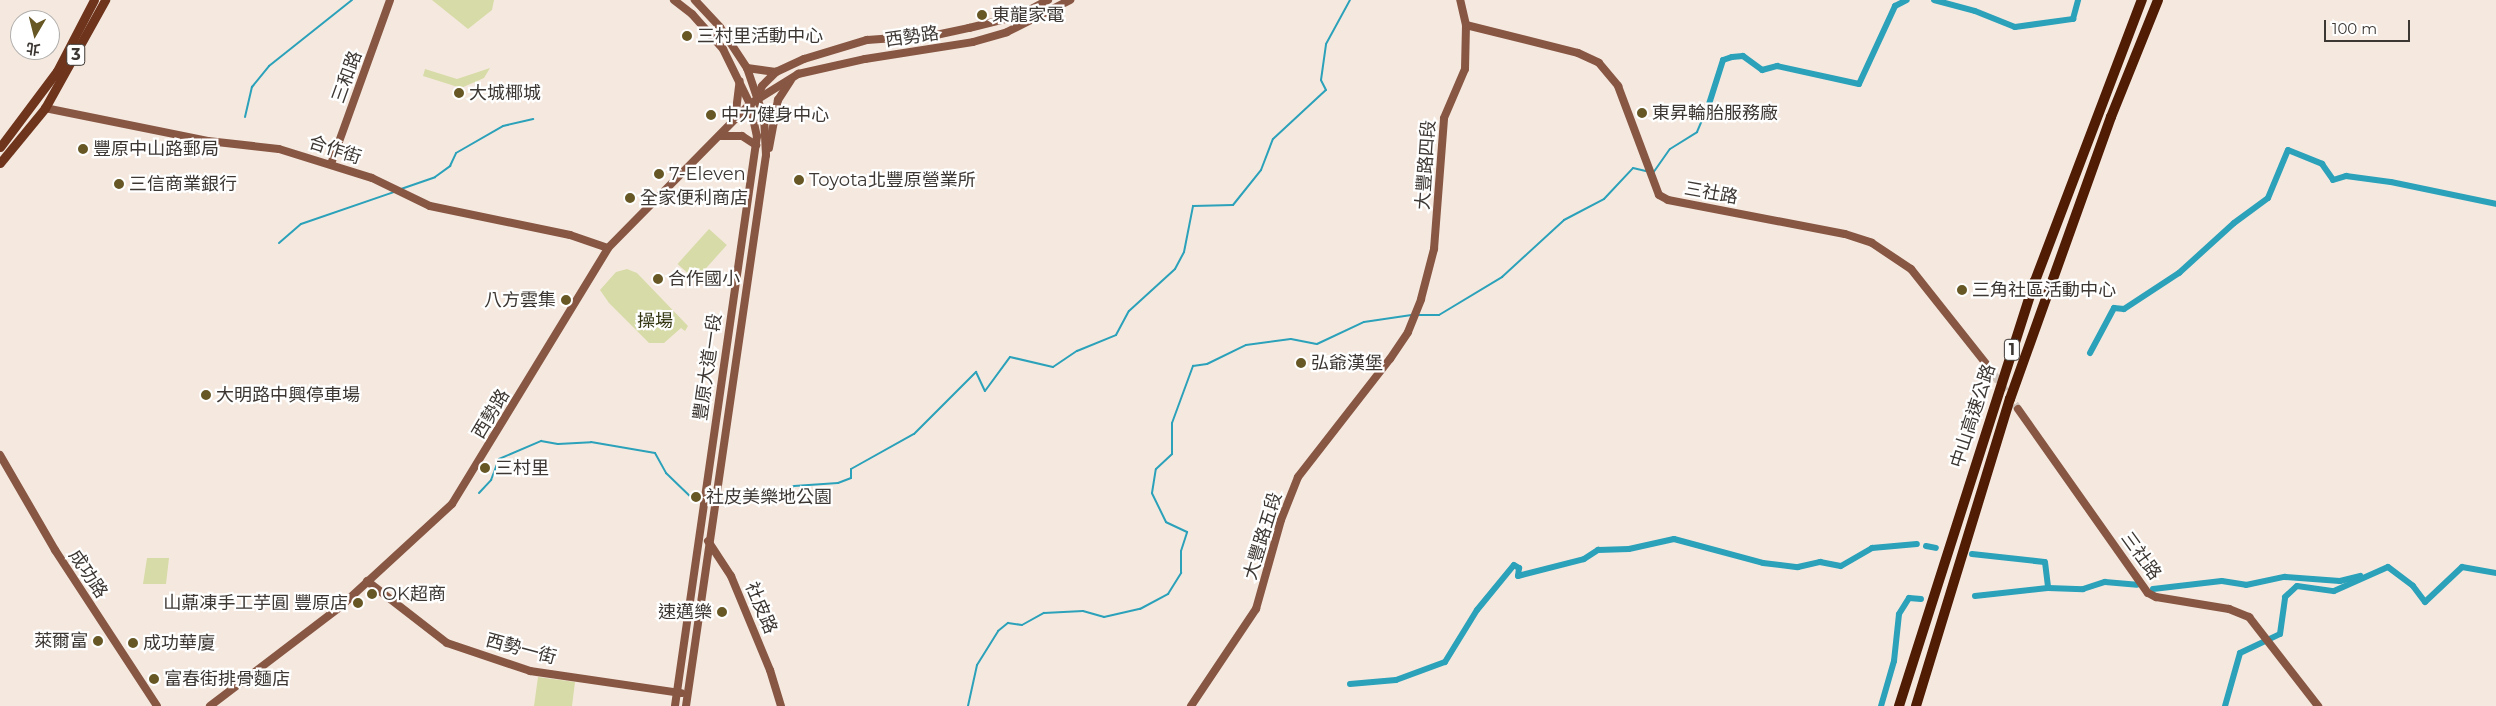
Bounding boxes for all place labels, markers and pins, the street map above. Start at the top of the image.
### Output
place label: 東龍家電 [992,4,1064,26]
marker: 東龍家電 [976,9,988,21]
place label: 三村里活動中心 [697,25,823,47]
marker: 三村里活動中心 [681,30,693,42]
place label: 大城椰城 [469,82,541,104]
marker: 大城椰城 [453,87,465,99]
place label: 東昇輪胎服務廠 [1652,102,1778,124]
place label: 中力健身中心 [721,104,829,126]
marker: 東昇輪胎服務廠 [1636,107,1648,119]
marker: 中力健身中心 [705,109,717,121]
place label: 豐原中山路郵局 [93,138,219,160]
marker: 豐原中山路郵局 [77,143,89,155]
place label: 7-Eleven [669,163,746,185]
marker: 7-Eleven [653,168,665,180]
place label: Toyota北豐原營業所 [809,169,976,191]
place label: 三信商業銀行 [129,173,237,195]
marker: Toyota北豐原營業所 [793,174,805,186]
marker: 三信商業銀行 [113,178,125,190]
place label: 全家便利商店 [640,187,748,209]
marker: 全家便利商店 [624,192,636,204]
place label: 合作國小 [668,268,740,290]
marker: 合作國小 [652,273,664,285]
place label: 三角社區活動中心 [1972,279,2116,301]
marker: 三角社區活動中心 [1956,284,1968,296]
place label: 八方雲集 [484,289,556,311]
marker: 八方雲集 [560,294,572,306]
place label: 弘爺漢堡 [1311,352,1383,374]
marker: 弘爺漢堡 [1295,357,1307,369]
place label: 大明路中興停車場 [216,384,360,406]
marker: 大明路中興停車場 [200,389,212,401]
place label: 三村里 [495,457,549,479]
marker: 三村里 [479,462,491,474]
place label: 社皮美樂地公園 [706,486,832,508]
marker: 社皮美樂地公園 [690,491,702,503]
place label: OK超商 [382,583,446,605]
marker: OK超商 [366,588,378,600]
place label: 山薡凍手工芋圓 豐原店 [163,592,348,614]
marker: 山薡凍手工芋圓 豐原店 [352,597,364,609]
place label: 速邁樂 [658,601,712,623]
marker: 速邁樂 [716,606,728,618]
place label: 萊爾富 [34,630,88,652]
place label: 成功華廈 [143,632,215,654]
marker: 萊爾富 [92,635,104,647]
marker: 成功華廈 [127,637,139,649]
place label: 富春街排骨麵店 [164,668,290,690]
marker: 富春街排骨麵店 [148,673,160,685]

